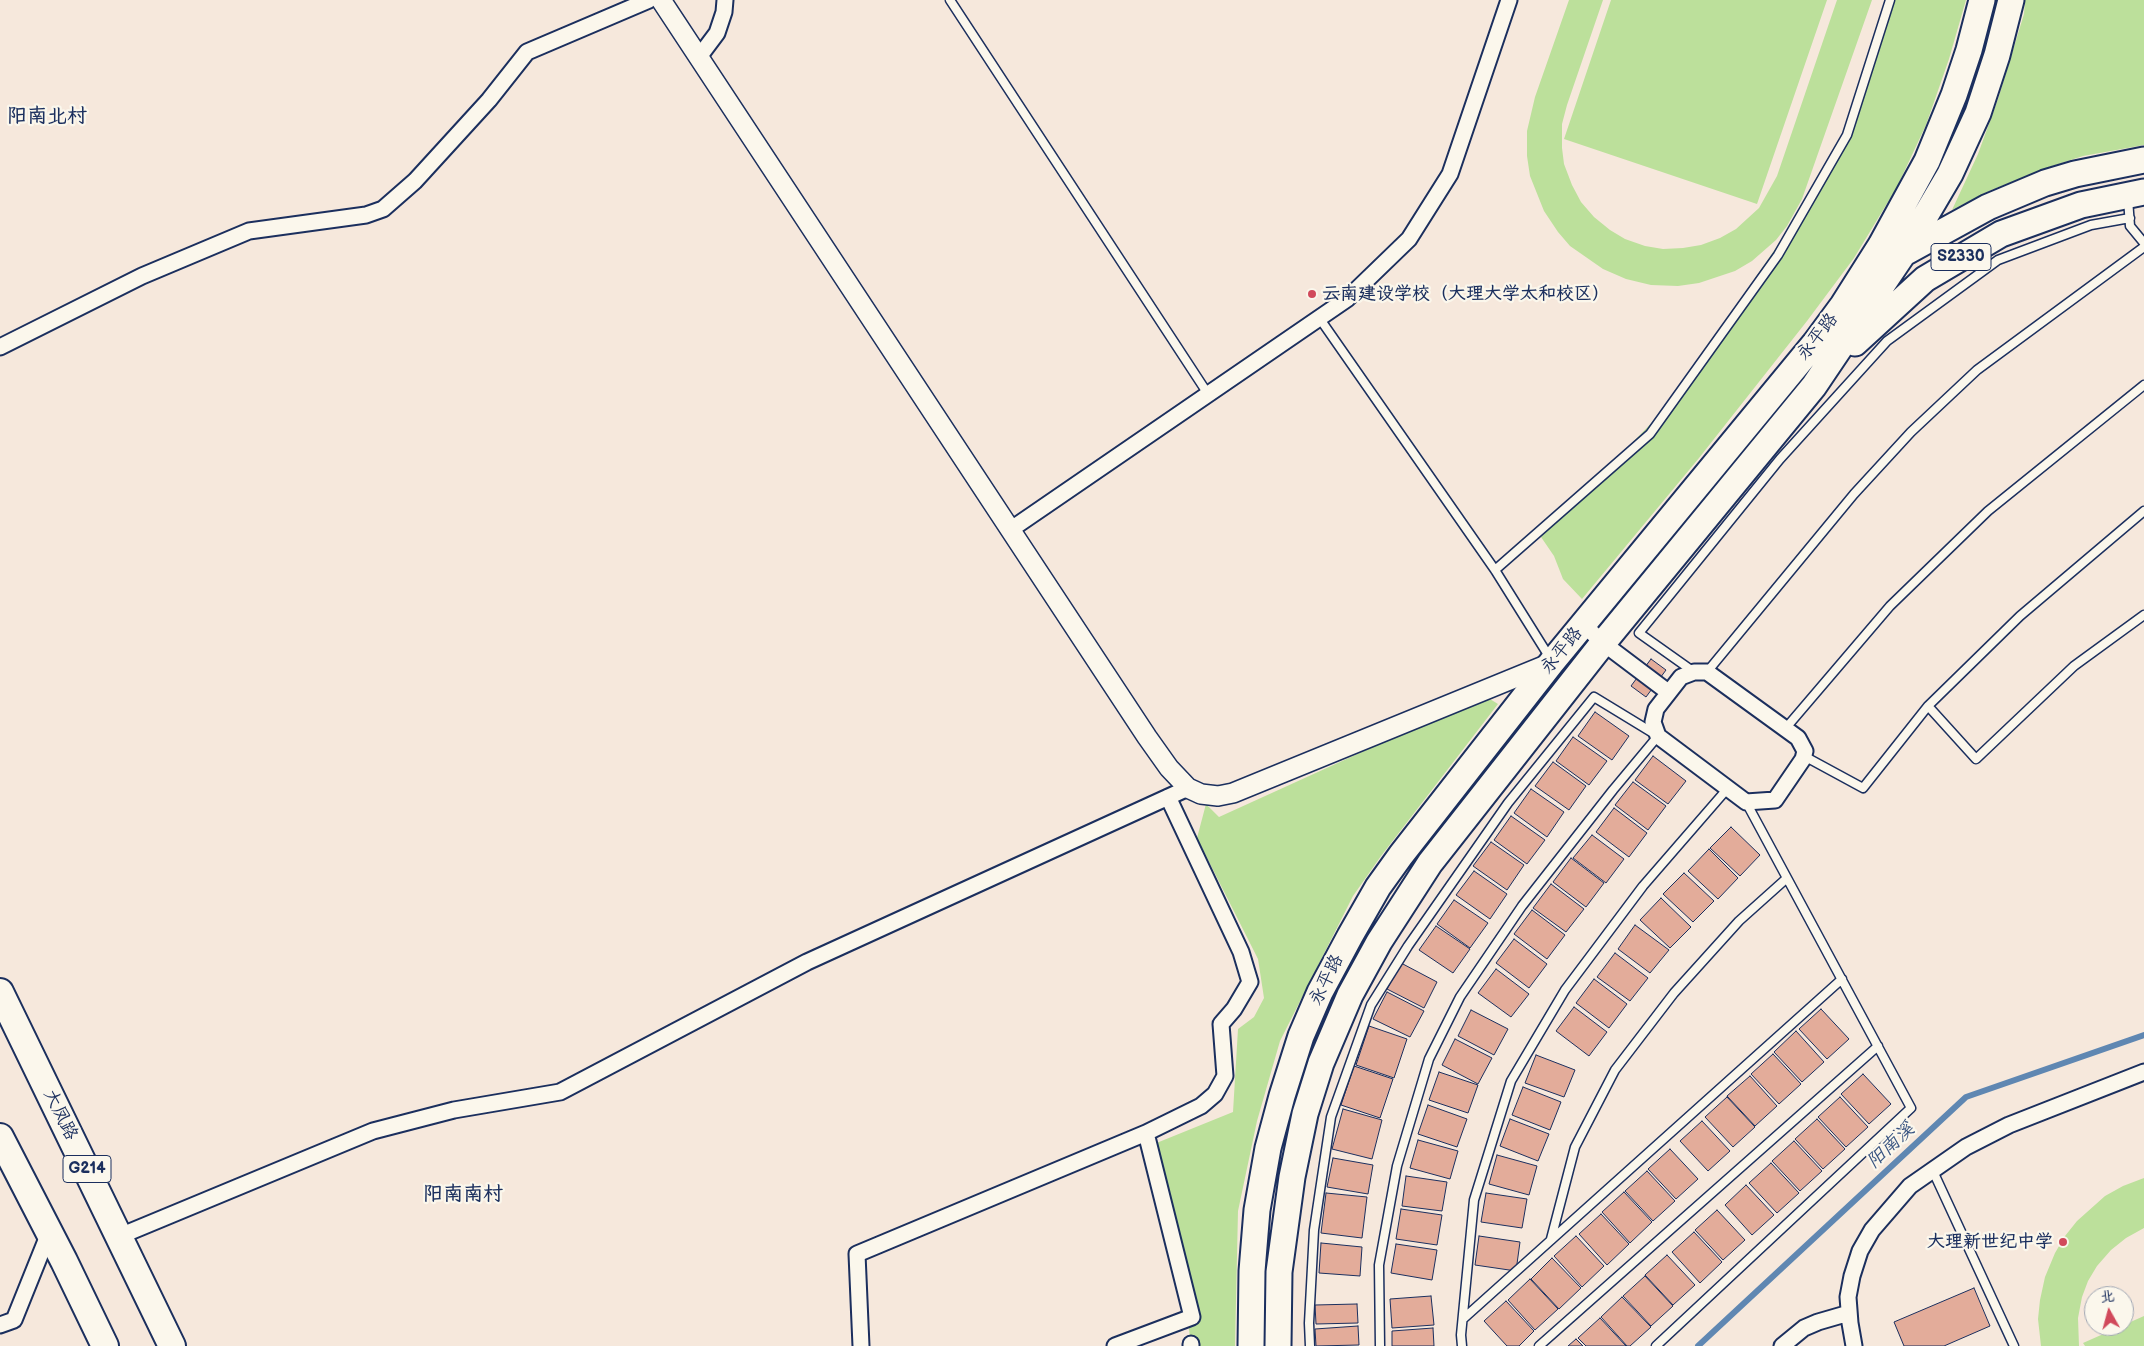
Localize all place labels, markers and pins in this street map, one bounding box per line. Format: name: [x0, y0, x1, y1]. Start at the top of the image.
place label: 云南建设学校（大理大学太和校区）: [1322, 283, 1610, 305]
marker: 云南建设学校（大理大学太和校区）: [1306, 288, 1318, 300]
place label: 大理新世纪中学: [1927, 1231, 2053, 1253]
marker: 大理新世纪中学: [2057, 1236, 2069, 1248]

